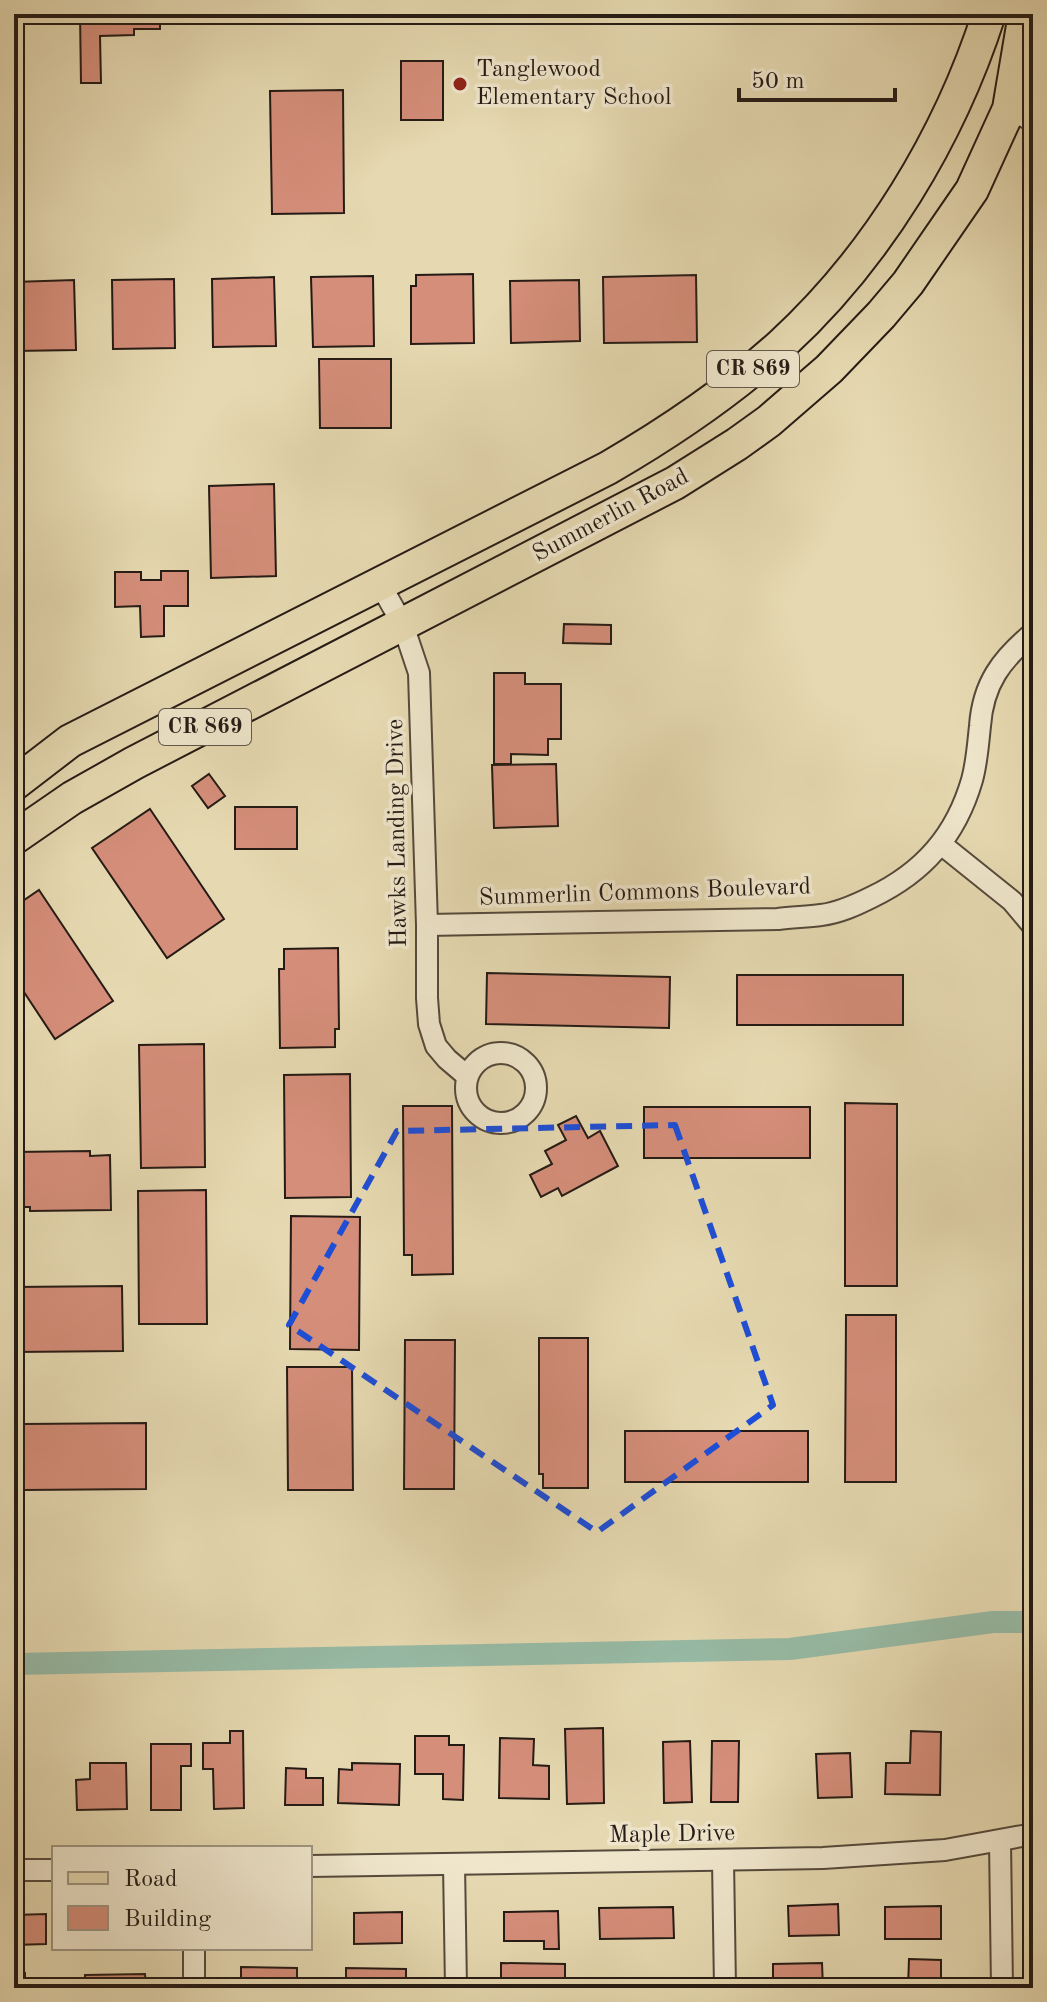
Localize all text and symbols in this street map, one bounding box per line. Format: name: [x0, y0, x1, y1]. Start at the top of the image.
scale bar: [739, 52, 895, 102]
place label: Tanglewood Elementary School: [476, 58, 671, 110]
text: 50 m: [751, 70, 805, 94]
marker: Tanglewood Elementary School: [451, 75, 469, 93]
road number: CR 869: [707, 351, 799, 387]
street label: Summerlin Road: [529, 465, 693, 567]
road number: CR 869: [159, 709, 251, 745]
street label: Hawks Landing Drive: [384, 718, 412, 948]
street label: Summerlin Commons Boulevard: [478, 875, 812, 911]
street label: Maple Drive: [609, 1822, 735, 1848]
legend: [52, 1846, 312, 1950]
text: Road: [124, 1868, 177, 1892]
text: Building: [124, 1908, 211, 1932]

